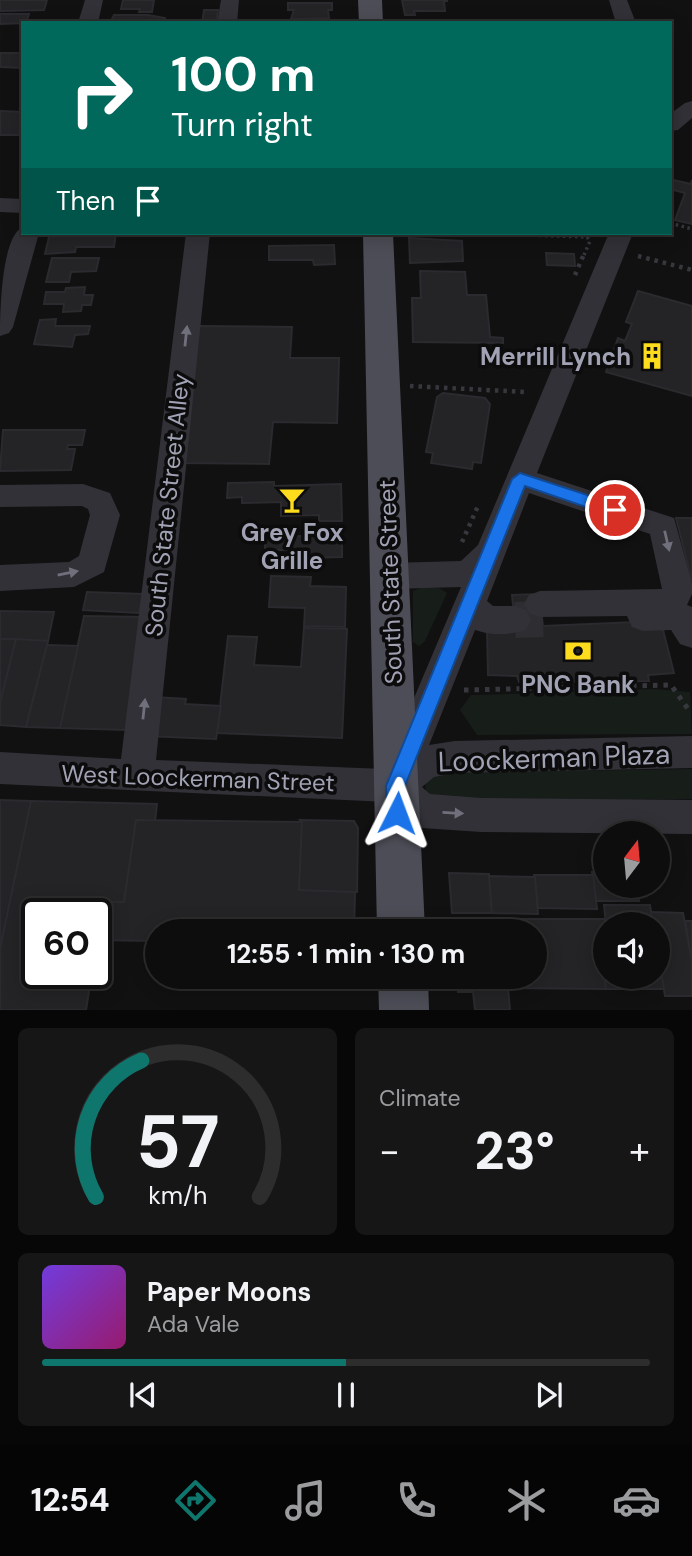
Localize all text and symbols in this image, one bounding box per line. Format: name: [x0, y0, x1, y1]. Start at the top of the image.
text: 100 m: [171, 42, 315, 106]
icon: right: [56, 49, 147, 140]
text: Turn right: [171, 104, 313, 146]
icon: arrive: [129, 182, 167, 220]
text: Then: [56, 184, 115, 218]
one-way arrow: [181, 325, 192, 347]
place label: Merrill Lynch: [480, 341, 631, 372]
building icon: Merrill Lynch: [637, 341, 667, 371]
street label: South State Street Alley: [138, 372, 196, 638]
street label: South State Street: [371, 479, 409, 685]
pin: [585, 480, 645, 540]
bar icon: Grey Fox Grille: [277, 485, 307, 515]
icon: arrive: [596, 491, 634, 529]
place label: Grey Fox Grille: [241, 517, 344, 576]
one-way arrow: [662, 530, 673, 552]
one-way arrow: [57, 567, 79, 578]
bank icon: PNC Bank: [563, 636, 593, 666]
place label: PNC Bank: [521, 669, 635, 700]
one-way arrow: [139, 697, 150, 719]
street label: Loockerman Plaza: [437, 735, 671, 781]
street label: West Loockerman Street: [61, 758, 335, 798]
position arrow: [360, 776, 434, 850]
one-way arrow: [443, 808, 465, 819]
north arrow: [593, 821, 670, 898]
map controls: [593, 821, 670, 989]
speed limit sign: 60: [21, 898, 112, 989]
button: sound: [593, 912, 670, 989]
text: 12:55 · 1 min · 130 m: [227, 937, 465, 971]
text: Climate: [379, 1083, 461, 1113]
text: 57: [136, 1096, 219, 1191]
text: 23°: [474, 1117, 555, 1185]
text: −: [379, 1126, 400, 1176]
text: +: [629, 1126, 650, 1176]
text: km/h: [148, 1179, 207, 1212]
text: Paper Moons: [147, 1275, 311, 1309]
text: Ada Vale: [147, 1309, 240, 1339]
icon: previous: [124, 1376, 162, 1414]
icon: pause: [327, 1376, 365, 1414]
icon: next: [530, 1376, 568, 1414]
icon: directions: [171, 1476, 220, 1525]
icon: music: [281, 1476, 330, 1525]
icon: phone: [392, 1476, 441, 1525]
icon: climate: [502, 1476, 551, 1525]
icon: car: [612, 1476, 661, 1525]
text: 12:54: [31, 1479, 110, 1521]

